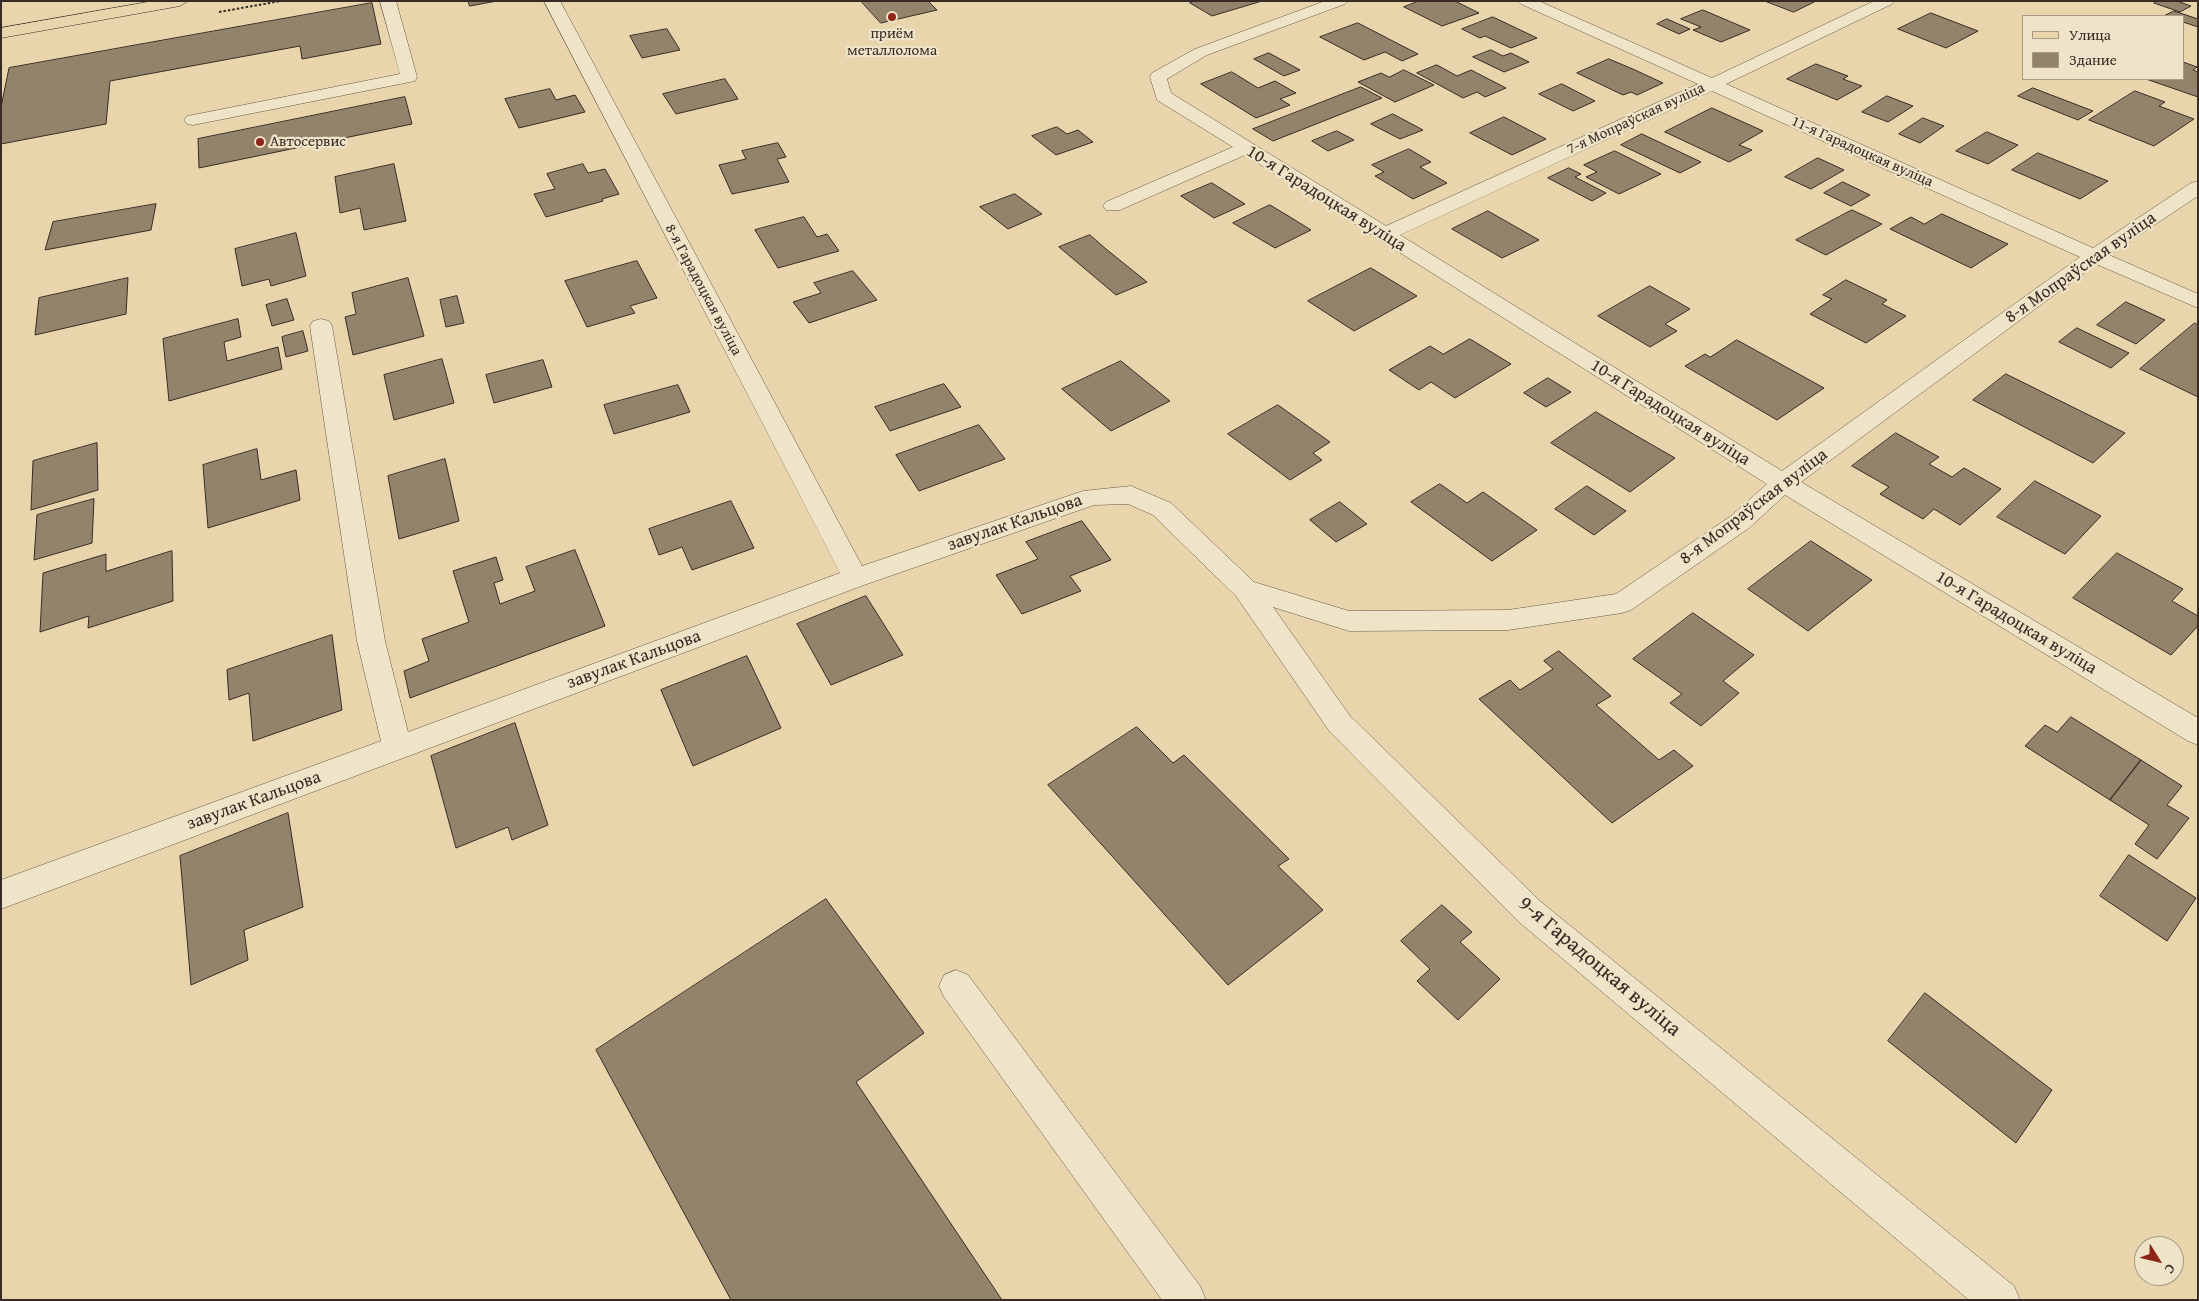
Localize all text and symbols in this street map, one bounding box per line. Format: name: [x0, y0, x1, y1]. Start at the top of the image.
marker: приём металлолома: [886, 11, 898, 23]
legend: [2022, 15, 2184, 80]
text: Улица: [2069, 24, 2111, 45]
place label: приём металлолома: [847, 25, 937, 60]
text: Здание: [2069, 49, 2117, 70]
street label: 7-я Мопраўская вуліца: [1564, 79, 1708, 159]
street label: 11-я Гарадоцкая вуліца: [1788, 113, 1936, 191]
place label: Автосервис: [270, 133, 346, 151]
marker: Автосервис: [254, 136, 266, 148]
street label: 10-я Гарадоцкая вуліца: [1242, 141, 1410, 257]
street label: 8-я Мопраўская вуліца: [2001, 208, 2161, 328]
street label: 8-я Гарадоцкая вуліца: [661, 221, 745, 359]
street label: 10-я Гарадоцкая вуліца: [1586, 355, 1754, 471]
street label: 8-я Мопраўская вуліца: [1676, 444, 1832, 570]
street label: завулак Кальцова: [945, 490, 1085, 556]
street label: 10-я Гарадоцкая вуліца: [1932, 566, 2100, 680]
street label: завулак Кальцова: [564, 626, 704, 694]
street label: завулак Кальцова: [184, 767, 324, 835]
street label: 9-я Гарадоцкая вуліца: [1512, 892, 1686, 1042]
north arrow: [2134, 1236, 2184, 1286]
text: С: [2160, 1260, 2181, 1278]

